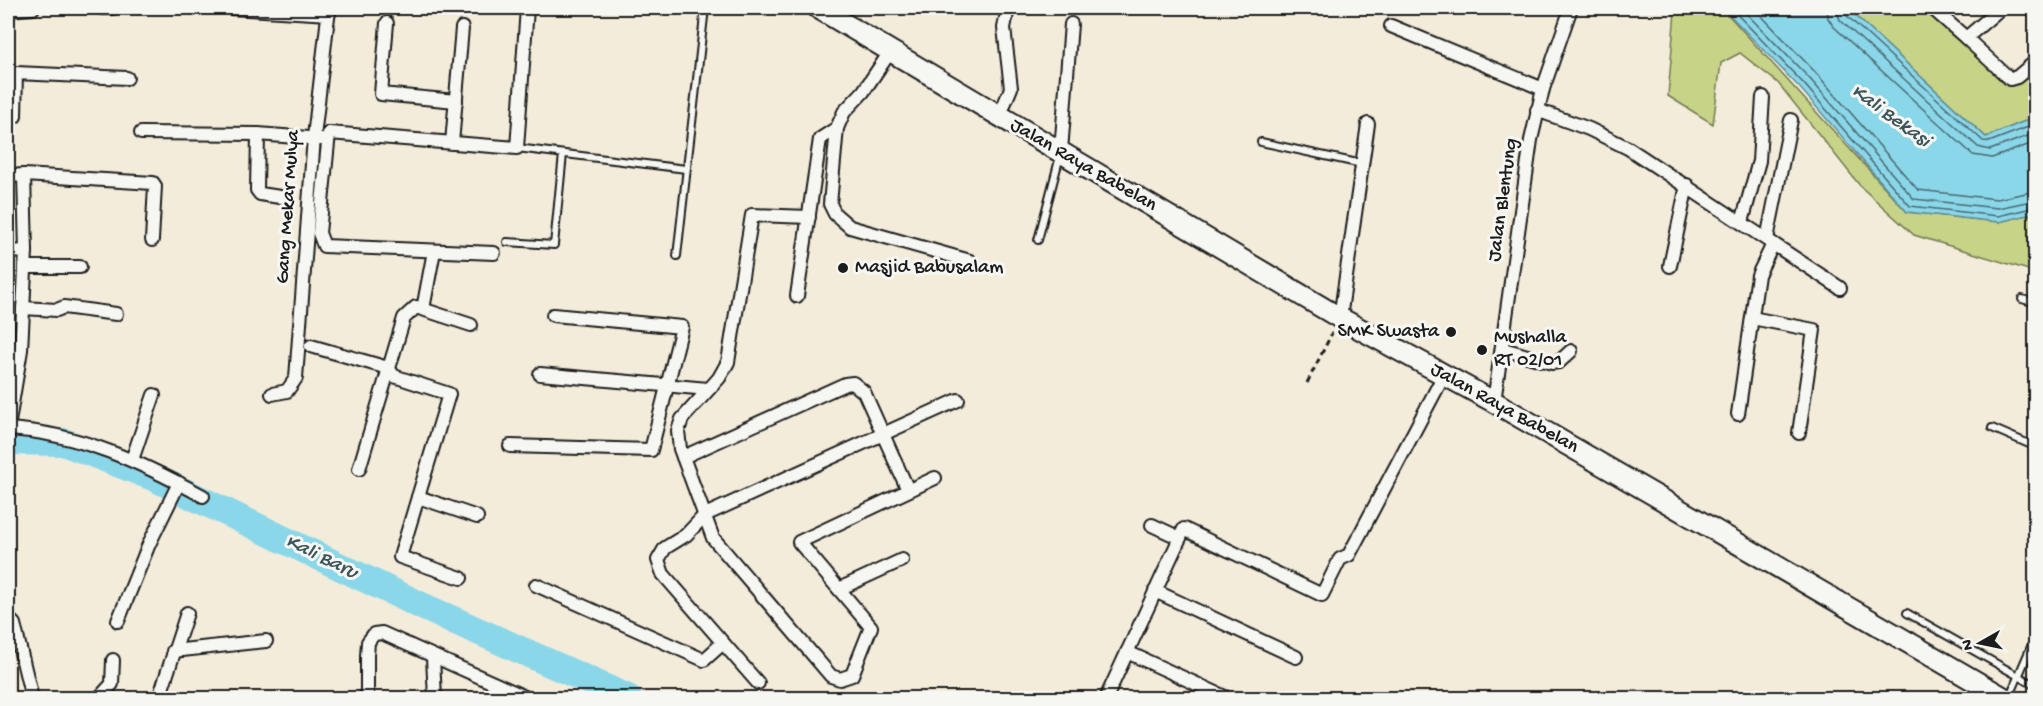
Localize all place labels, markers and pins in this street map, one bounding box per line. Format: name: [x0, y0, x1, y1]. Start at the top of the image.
place label: Masjid Babusalam: [855, 257, 1003, 280]
marker: Masjid Babusalam: [836, 261, 850, 275]
place label: SMK Swasta: [1338, 321, 1440, 344]
marker: SMK Swasta: [1444, 325, 1458, 339]
place label: Mushalla RT 02/01: [1494, 327, 1567, 373]
marker: Mushalla RT 02/01: [1475, 343, 1489, 357]

